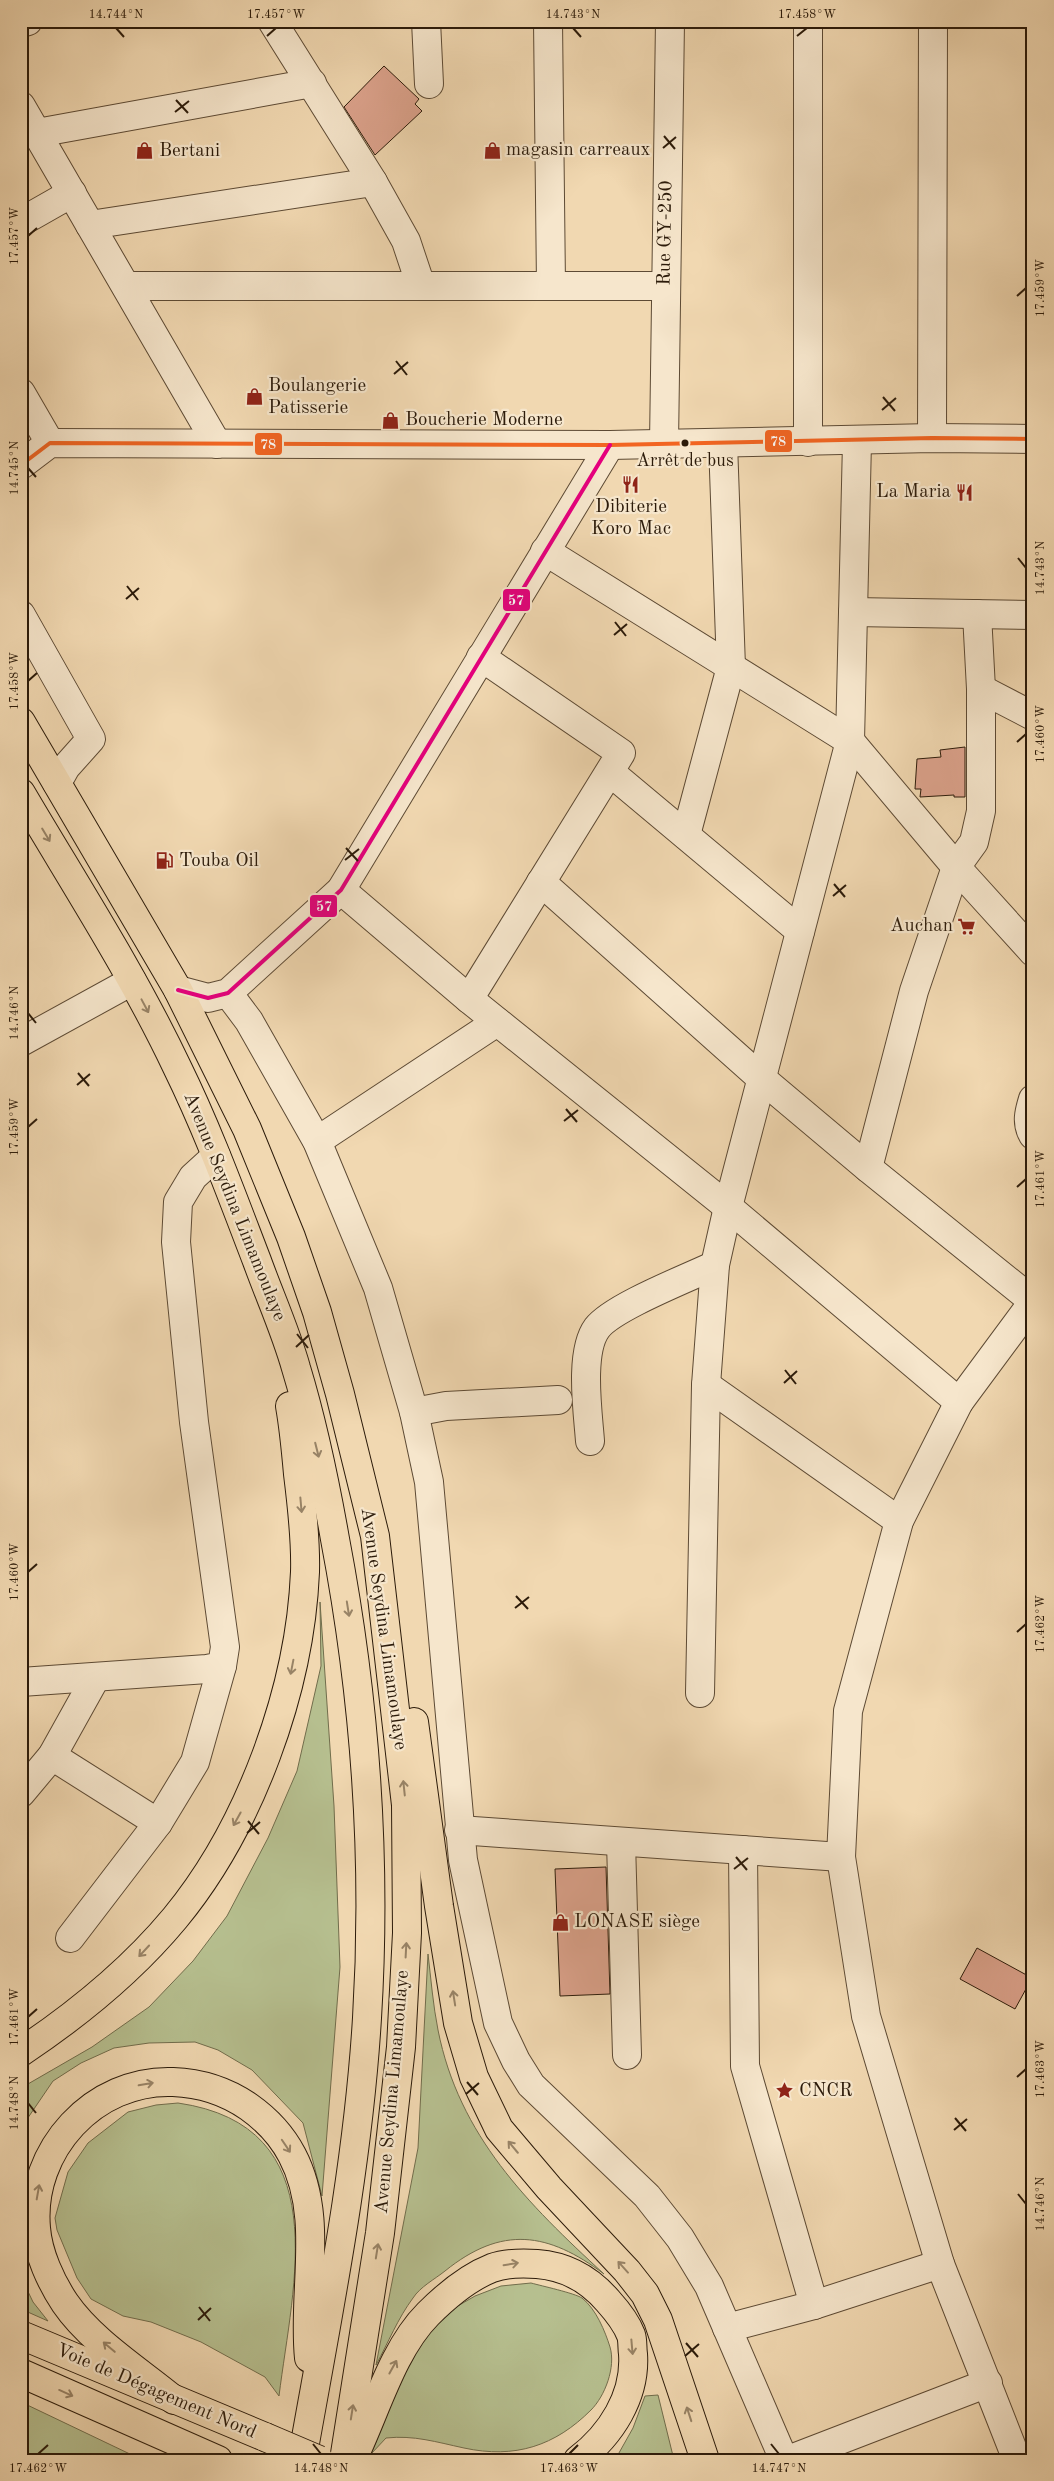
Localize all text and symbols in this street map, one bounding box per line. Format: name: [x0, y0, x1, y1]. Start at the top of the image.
text: 17.457°W: [247, 8, 305, 21]
text: 17.458°W: [778, 8, 836, 21]
text: 14.744°N: [89, 9, 143, 21]
text: 14.743°N: [546, 9, 600, 21]
shop icon: magasin carreaux: [482, 140, 502, 160]
shop icon: Bertani: [135, 141, 155, 161]
place label: magasin carreaux: [506, 141, 651, 160]
place label: Bertani: [159, 142, 220, 161]
street label: Rue GY-250: [656, 180, 676, 286]
text: 17.457°W: [8, 207, 21, 265]
text: 17.459°W: [1034, 259, 1047, 317]
place label: Boulangerie Patisserie: [268, 377, 366, 418]
shop icon: Boulangerie Patisserie: [244, 387, 264, 407]
shop icon: Boucherie Moderne: [381, 410, 401, 430]
place label: Boucherie Moderne: [405, 411, 563, 430]
line badge: 78: [764, 429, 793, 453]
line badge: 78: [254, 432, 283, 456]
text: 78: [770, 435, 786, 449]
text: 78: [260, 438, 276, 452]
marker: Arrêt de bus: [680, 438, 690, 448]
text: 14.745°N: [8, 441, 21, 495]
place label: Arrêt de bus: [636, 452, 734, 470]
restaurant icon: Dibiterie Koro Mac: [621, 474, 641, 494]
restaurant icon: La Maria: [955, 482, 975, 502]
place label: La Maria: [876, 483, 952, 502]
place label: Dibiterie Koro Mac: [591, 498, 671, 539]
text: 14.743°N: [1035, 541, 1047, 595]
line badge: 57: [502, 588, 531, 612]
text: 57: [508, 594, 524, 608]
text: 17.458°W: [8, 652, 21, 710]
text: 17.460°W: [1035, 705, 1047, 763]
one-way arrow: [42, 827, 52, 841]
fuel station icon: Touba Oil: [155, 851, 175, 871]
place label: Touba Oil: [179, 852, 259, 871]
line badge: 57: [309, 894, 338, 918]
text: 57: [316, 900, 332, 914]
supermarket icon: Auchan: [957, 916, 977, 936]
place label: Auchan: [890, 917, 953, 936]
text: 14.746°N: [9, 986, 21, 1040]
one-way arrow: [140, 998, 150, 1013]
street label: Avenue Seydina Limamoulaye: [179, 1090, 289, 1324]
text: 17.459°W: [8, 1098, 21, 1156]
text: 17.461°W: [1035, 1150, 1047, 1208]
one-way arrow: [312, 1441, 322, 1457]
one-way arrow: [297, 1497, 306, 1513]
street label: Avenue Seydina Limamoulaye: [357, 1507, 409, 1751]
text: 17.460°W: [9, 1543, 21, 1601]
text: 17.462°W: [1035, 1595, 1047, 1653]
one-way arrow: [343, 1601, 353, 1617]
one-way arrow: [287, 1658, 296, 1674]
one-way arrow: [399, 1780, 409, 1796]
one-way arrow: [232, 1812, 242, 1826]
shop icon: LONASE siège: [550, 1912, 570, 1932]
place label: LONASE siège: [574, 1913, 700, 1932]
one-way arrow: [401, 1942, 410, 1958]
one-way arrow: [138, 1944, 150, 1957]
street label: Avenue Seydina Limamoulaye: [373, 1969, 413, 2215]
text: 17.461°W: [9, 1988, 21, 2046]
one-way arrow: [449, 1991, 459, 2007]
text: 17.463°W: [1035, 2040, 1047, 2098]
text: 14.748°N: [9, 2076, 21, 2130]
one-way arrow: [137, 2078, 153, 2088]
place icon: CNCR: [775, 2081, 795, 2101]
place label: CNCR: [799, 2082, 853, 2101]
one-way arrow: [280, 2139, 291, 2153]
one-way arrow: [508, 2141, 519, 2154]
text: 14.746°N: [1035, 2177, 1047, 2231]
one-way arrow: [34, 2184, 44, 2200]
one-way arrow: [373, 2244, 383, 2260]
one-way arrow: [503, 2259, 519, 2269]
one-way arrow: [617, 2261, 629, 2274]
one-way arrow: [628, 2339, 637, 2355]
street label: Voie de Dégagement Nord: [53, 2341, 259, 2443]
one-way arrow: [103, 2342, 116, 2353]
one-way arrow: [388, 2360, 398, 2375]
one-way arrow: [58, 2388, 73, 2398]
one-way arrow: [347, 2404, 357, 2420]
one-way arrow: [684, 2406, 694, 2422]
text: 17.462°W: [9, 2463, 67, 2475]
text: 14.748°N: [294, 2463, 348, 2475]
text: 17.463°W: [540, 2463, 598, 2475]
text: 14.747°N: [752, 2463, 806, 2475]

